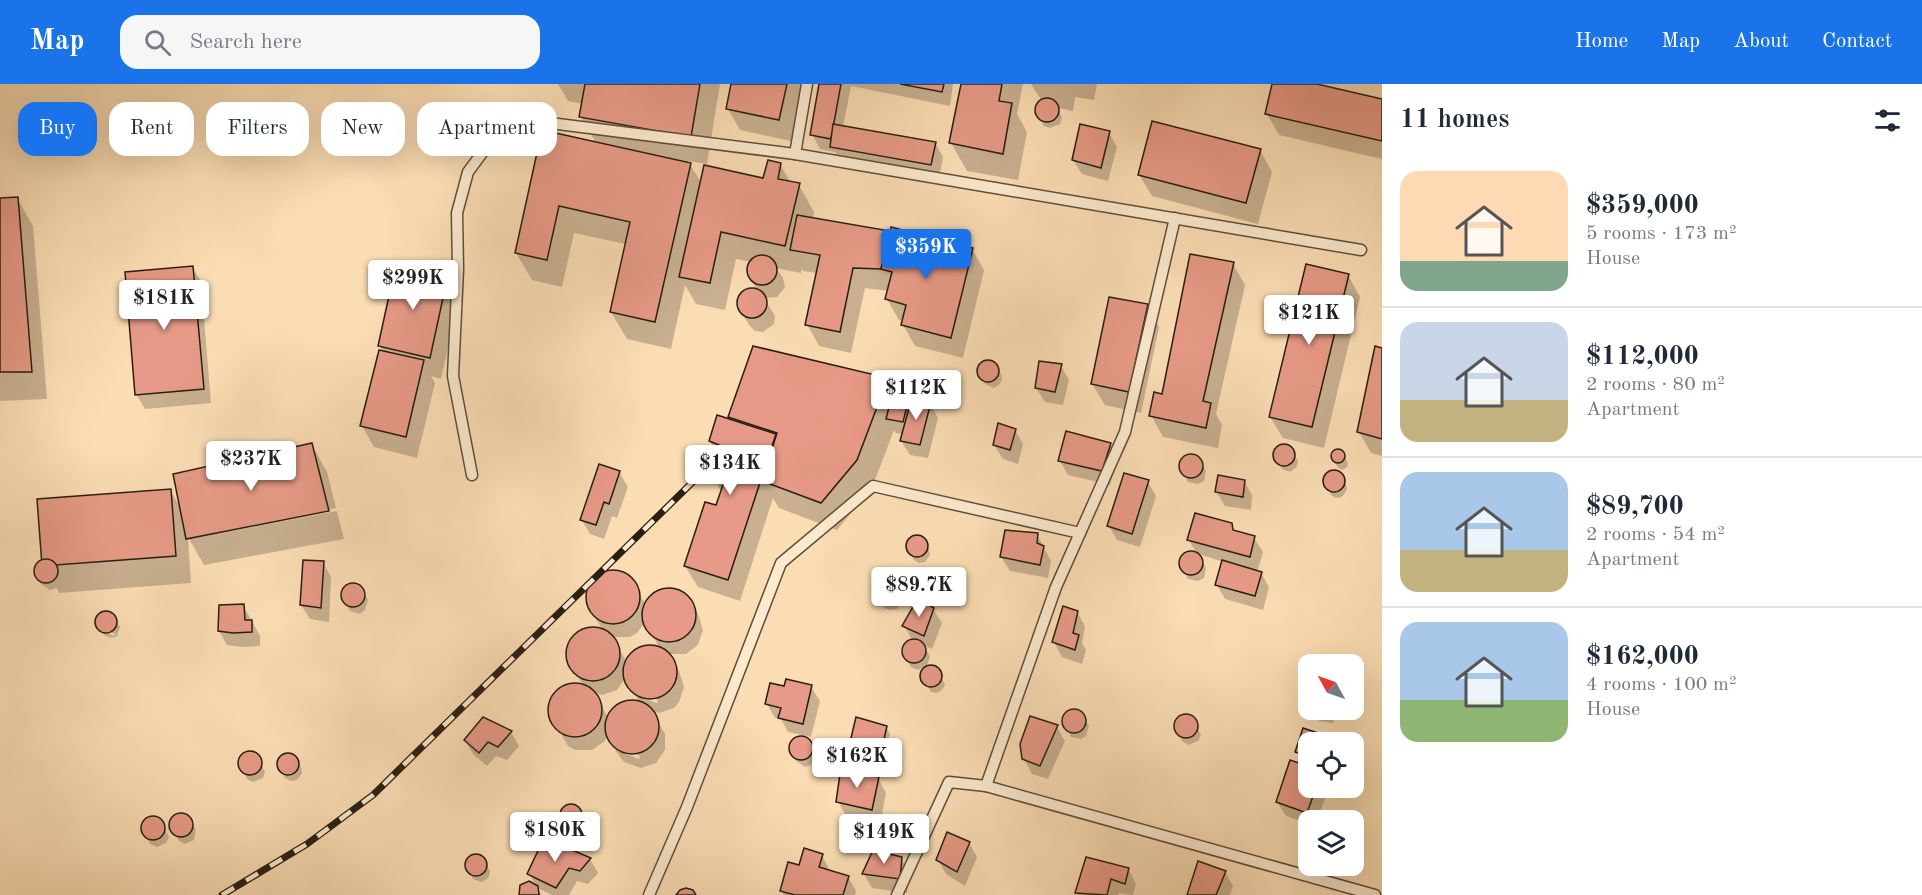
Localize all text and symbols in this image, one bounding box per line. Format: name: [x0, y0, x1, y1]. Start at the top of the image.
search box: [120, 15, 540, 69]
icon: search: [141, 26, 174, 59]
text: Map: [30, 28, 84, 56]
text: Search here: [189, 31, 302, 53]
text: Home: [1575, 31, 1628, 52]
text: Map: [1661, 31, 1700, 52]
text: About: [1733, 31, 1789, 52]
text: Contact: [1822, 31, 1892, 52]
chip: Buy: [18, 102, 97, 156]
chip: Rent: [109, 102, 194, 156]
chip: Filters: [206, 102, 309, 156]
chip: New: [321, 102, 405, 156]
chip: Apartment: [417, 102, 557, 156]
icon: filters: [1871, 104, 1904, 137]
text: 11 homes: [1400, 107, 1509, 133]
text: $359,000: [1586, 193, 1699, 219]
icon: home: [1448, 195, 1520, 267]
text: 5 rooms · 173 m²: [1586, 224, 1736, 244]
pin: $359K: [884, 229, 968, 280]
text: $359K: [895, 238, 957, 258]
text: House: [1586, 249, 1640, 269]
pin: $299K: [371, 260, 455, 311]
text: $299K: [382, 269, 444, 289]
pin: $181K: [122, 280, 206, 331]
text: $181K: [133, 289, 195, 309]
pin: $121K: [1267, 295, 1351, 346]
text: $121K: [1278, 304, 1340, 324]
text: $112,000: [1586, 344, 1699, 370]
icon: home: [1448, 346, 1520, 418]
pin: $112K: [874, 370, 958, 421]
text: 2 rooms · 80 m²: [1586, 375, 1725, 395]
text: $112K: [885, 379, 947, 399]
text: Apartment: [1586, 400, 1680, 420]
pin: $237K: [209, 441, 293, 492]
pin: $134K: [688, 445, 772, 496]
text: $237K: [220, 450, 282, 470]
text: $134K: [699, 454, 761, 474]
text: $89,700: [1586, 494, 1684, 520]
icon: home: [1448, 496, 1520, 568]
text: 2 rooms · 54 m²: [1586, 525, 1725, 545]
text: Apartment: [1586, 550, 1680, 570]
pin: $89.7K: [870, 567, 968, 618]
text: $89.7K: [885, 576, 953, 596]
text: $162,000: [1586, 644, 1699, 670]
icon: home: [1448, 646, 1520, 718]
north arrow: [1298, 654, 1364, 720]
map controls: [1298, 654, 1364, 876]
text: 4 rooms · 100 m²: [1586, 675, 1736, 695]
text: House: [1586, 700, 1640, 720]
button: locate: [1298, 732, 1364, 798]
pin: $162K: [815, 738, 899, 789]
text: $162K: [826, 747, 888, 767]
button: layers: [1298, 810, 1364, 876]
pin: $180K: [513, 812, 597, 863]
pin: $149K: [842, 814, 926, 865]
text: $180K: [524, 821, 586, 841]
text: $149K: [853, 823, 915, 843]

